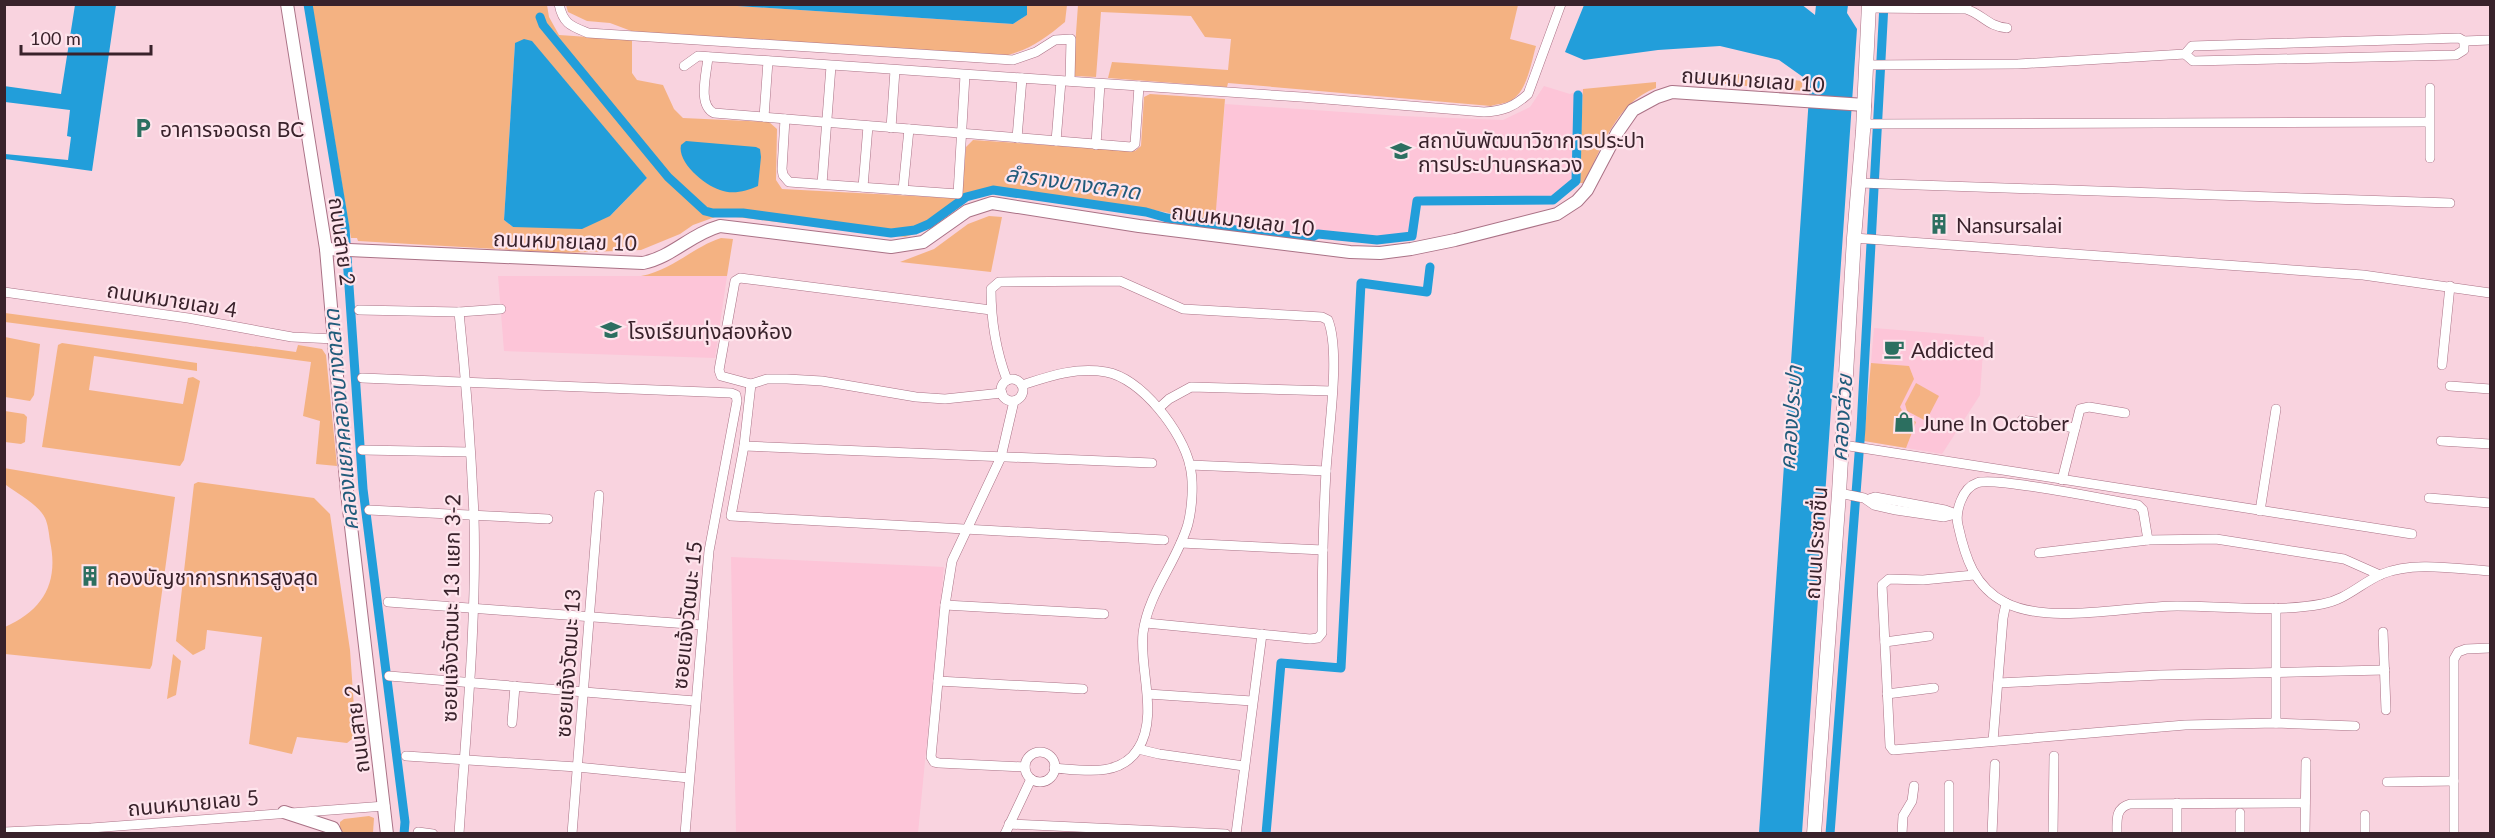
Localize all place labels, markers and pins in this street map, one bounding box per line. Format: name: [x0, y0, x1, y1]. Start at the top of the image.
parking icon: อาคารจอดรถ BC: [131, 116, 155, 140]
place label: อาคารจอดรถ BC: [160, 116, 304, 141]
place label: สถาบันพัฒนาวิชาการประปา การประปานครหลวง: [1418, 127, 1645, 176]
school or university icon: สถาบันพัฒนาวิชาการประปา การประปานครหลวง: [1389, 139, 1413, 163]
building icon: Nansursalai: [1927, 212, 1951, 236]
place label: Nansursalai: [1956, 212, 2062, 237]
school or university icon: โรงเรียนทุ่งสองห้อง: [599, 318, 623, 342]
place label: โรงเรียนทุ่งสองห้อง: [628, 318, 792, 345]
cafe icon: Addicted: [1882, 337, 1906, 361]
place label: Addicted: [1911, 337, 1994, 362]
shop icon: June In October: [1892, 410, 1916, 434]
place label: June In October: [1921, 410, 2069, 435]
building icon: กองบัญชาการทหารสูงสุด: [78, 564, 102, 588]
place label: กองบัญชาการทหารสูงสุด: [107, 564, 318, 591]

